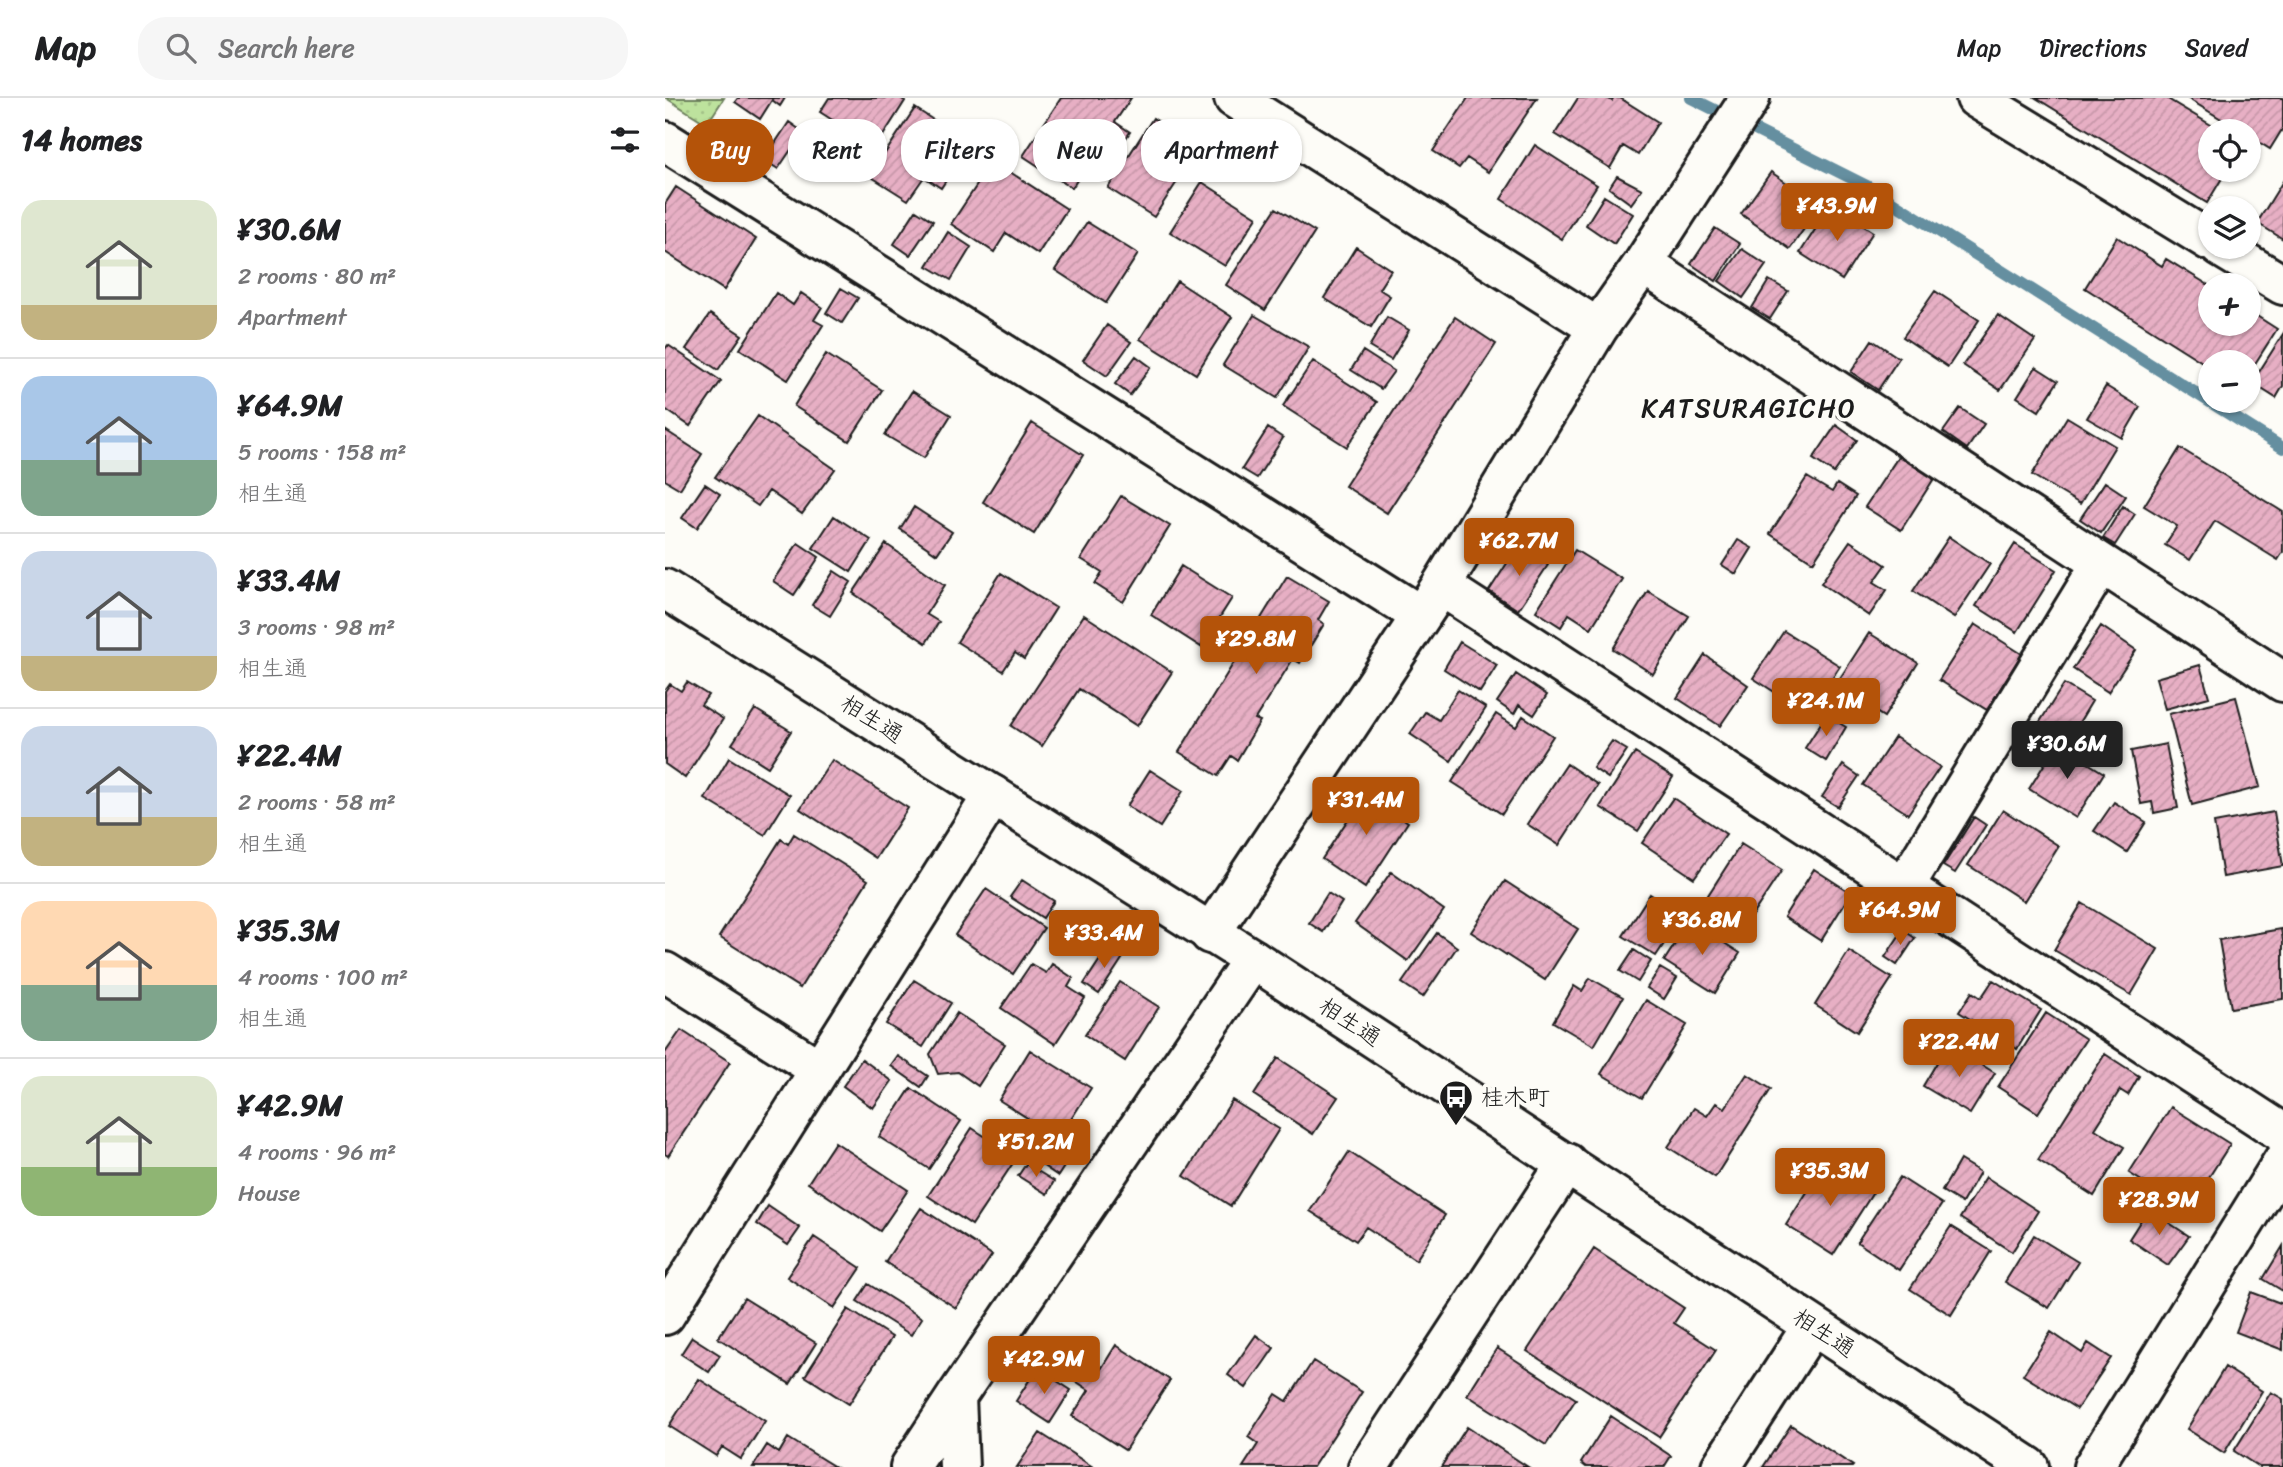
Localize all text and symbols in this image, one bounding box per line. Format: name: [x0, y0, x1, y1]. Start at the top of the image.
search box: [138, 17, 628, 80]
text: Map: [35, 19, 96, 77]
text: Search here: [218, 25, 355, 71]
text: Map: [1957, 27, 2001, 69]
text: Directions: [2039, 27, 2147, 69]
text: Saved: [2185, 27, 2248, 69]
icon: search: [162, 29, 200, 67]
text: 14 homes: [21, 113, 142, 167]
chip: Buy: [686, 119, 774, 182]
chip: Rent: [788, 119, 887, 182]
chip: Filters: [901, 119, 1019, 182]
chip: New: [1033, 119, 1127, 182]
chip: Apartment: [1141, 119, 1302, 182]
map controls: [2198, 119, 2261, 413]
button: locate: [2198, 119, 2261, 182]
icon: filters: [606, 121, 644, 159]
pin: ¥43.9M: [1780, 184, 1894, 243]
text: ¥43.9M: [1797, 185, 1877, 226]
button: layers: [2198, 196, 2261, 259]
text: ¥30.6M: [238, 202, 341, 256]
icon: home: [77, 228, 161, 312]
text: 2 rooms · 80 m²: [238, 256, 396, 297]
button: +: [2198, 273, 2261, 336]
text: Apartment: [238, 297, 347, 338]
button: −: [2198, 350, 2261, 413]
text: ¥64.9M: [238, 378, 342, 432]
district label: KATSURAGICHO: [1641, 385, 1857, 431]
icon: home: [77, 404, 161, 488]
text: 5 rooms · 158 m²: [238, 432, 407, 473]
text: 相生通: [238, 473, 307, 514]
pin: ¥62.7M: [1462, 518, 1576, 578]
text: ¥62.7M: [1480, 520, 1558, 561]
text: ¥33.4M: [238, 553, 340, 607]
icon: home: [77, 579, 161, 663]
text: 3 rooms · 98 m²: [238, 607, 395, 648]
pin: ¥29.8M: [1199, 616, 1313, 676]
text: ¥29.8M: [1216, 618, 1296, 659]
text: 相生通: [238, 648, 307, 689]
pin: ¥24.1M: [1769, 678, 1883, 738]
text: ¥24.1M: [1788, 680, 1864, 721]
street label: 相生通: [832, 683, 912, 755]
pin: ¥30.6M: [2010, 722, 2124, 781]
text: ¥30.6M: [2028, 723, 2106, 764]
text: ¥22.4M: [238, 728, 342, 782]
icon: home: [77, 754, 161, 838]
pin: ¥31.4M: [1309, 778, 1423, 837]
text: ¥31.4M: [1328, 779, 1404, 820]
text: 2 rooms · 58 m²: [238, 782, 396, 823]
text: 相生通: [238, 823, 307, 864]
pin: ¥64.9M: [1843, 888, 1957, 947]
text: ¥64.9M: [1860, 889, 1940, 930]
pin: ¥36.8M: [1645, 898, 1759, 957]
text: ¥36.8M: [1663, 899, 1741, 940]
text: ¥35.3M: [238, 903, 339, 957]
pin: ¥33.4M: [1047, 910, 1161, 970]
text: ¥33.4M: [1065, 912, 1143, 953]
icon: home: [77, 929, 161, 1013]
text: 4 rooms · 100 m²: [238, 957, 408, 998]
street label: 相生通: [1310, 986, 1390, 1058]
text: 相生通: [238, 998, 307, 1039]
pin: ¥22.4M: [1902, 1020, 2016, 1079]
text: ¥22.4M: [1919, 1021, 1999, 1062]
place label: 桂木町: [1481, 1077, 1550, 1118]
text: ¥42.9M: [238, 1078, 343, 1132]
bus stop icon: 桂木町: [1437, 1078, 1475, 1127]
icon: home: [77, 1104, 161, 1188]
pin: ¥51.2M: [979, 1119, 1093, 1179]
text: ¥51.2M: [998, 1121, 1074, 1162]
text: 4 rooms · 96 m²: [238, 1132, 396, 1173]
pin: ¥35.3M: [1773, 1148, 1887, 1208]
text: ¥35.3M: [1791, 1150, 1869, 1191]
text: House: [238, 1173, 300, 1214]
pin: ¥28.9M: [2102, 1178, 2216, 1237]
text: ¥28.9M: [2119, 1179, 2199, 1220]
street label: 相生通: [1784, 1297, 1864, 1369]
pin: ¥42.9M: [987, 1336, 1101, 1396]
text: ¥42.9M: [1004, 1338, 1084, 1379]

